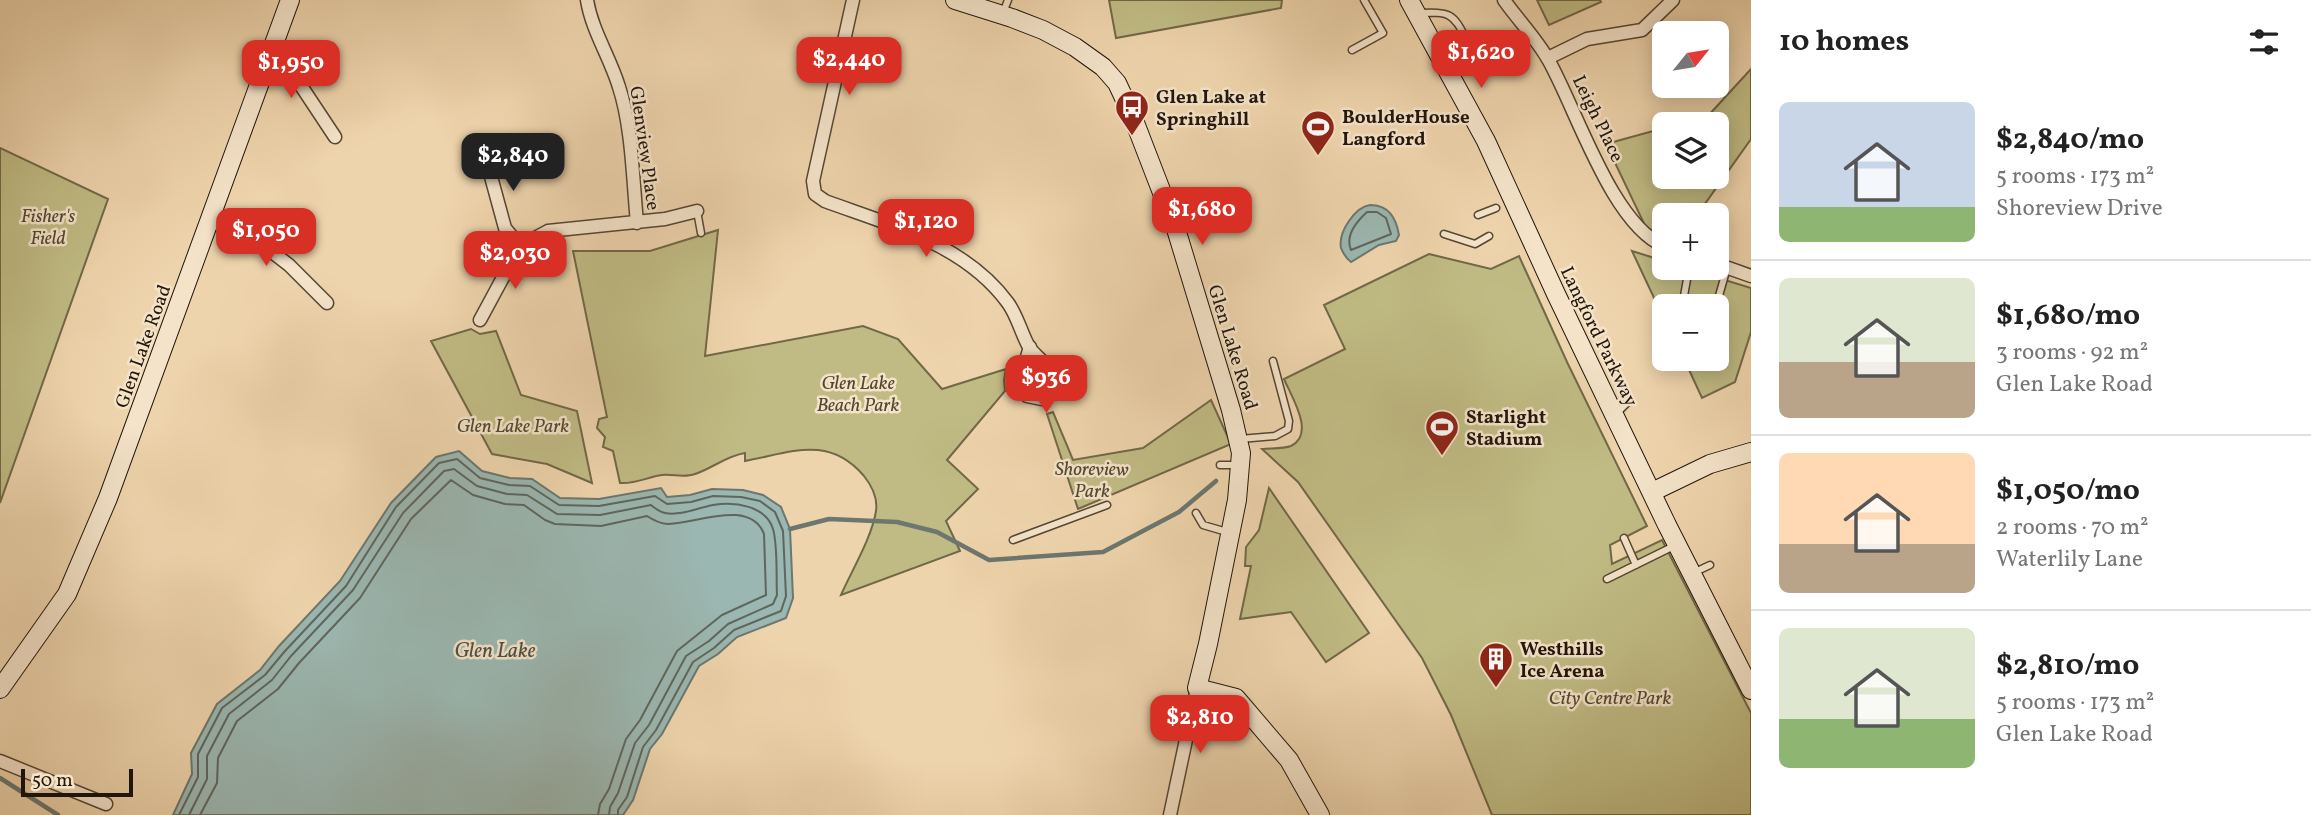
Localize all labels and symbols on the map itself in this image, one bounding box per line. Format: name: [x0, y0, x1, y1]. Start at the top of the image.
north arrow: [1652, 21, 1729, 98]
pin: $1,620: [1424, 31, 1538, 90]
pin: $2,440: [792, 38, 906, 97]
pin: $1,950: [234, 41, 348, 100]
street label: Leigh Place: [1565, 71, 1629, 167]
street label: Glenview Place: [622, 84, 666, 212]
place label: Glen Lake at Springhill: [1156, 85, 1266, 133]
bus stop icon: Glen Lake at Springhill: [1113, 88, 1151, 137]
place label: BoulderHouse Langford: [1342, 105, 1470, 153]
sports icon: BoulderHouse Langford: [1299, 108, 1337, 157]
pin: $2,840: [456, 134, 570, 193]
pin: $1,680: [1145, 188, 1259, 247]
pin: $1,120: [869, 200, 983, 259]
park label: Fisher's Field: [21, 204, 75, 252]
pin: $1,050: [209, 208, 323, 268]
pin: $2,030: [458, 232, 572, 291]
street label: Langford Parkway: [1553, 262, 1643, 411]
street label: Glen Lake Road: [109, 281, 178, 412]
street label: Glen Lake Road: [1201, 282, 1263, 413]
pin: $936: [1005, 356, 1087, 415]
park label: Glen Lake Beach Park: [817, 371, 899, 419]
place label: Starlight Stadium: [1466, 405, 1546, 453]
sports icon: Starlight Stadium: [1423, 408, 1461, 457]
park label: Glen Lake Park: [457, 414, 569, 440]
park label: Shoreview Park: [1055, 457, 1129, 505]
water label: Glen Lake: [455, 637, 536, 666]
place label: Westhills Ice Arena: [1520, 637, 1605, 685]
building icon: Westhills Ice Arena: [1477, 640, 1515, 689]
park label: City Centre Park: [1549, 686, 1671, 712]
pin: $2,810: [1143, 696, 1257, 755]
scale bar: [21, 766, 133, 798]

